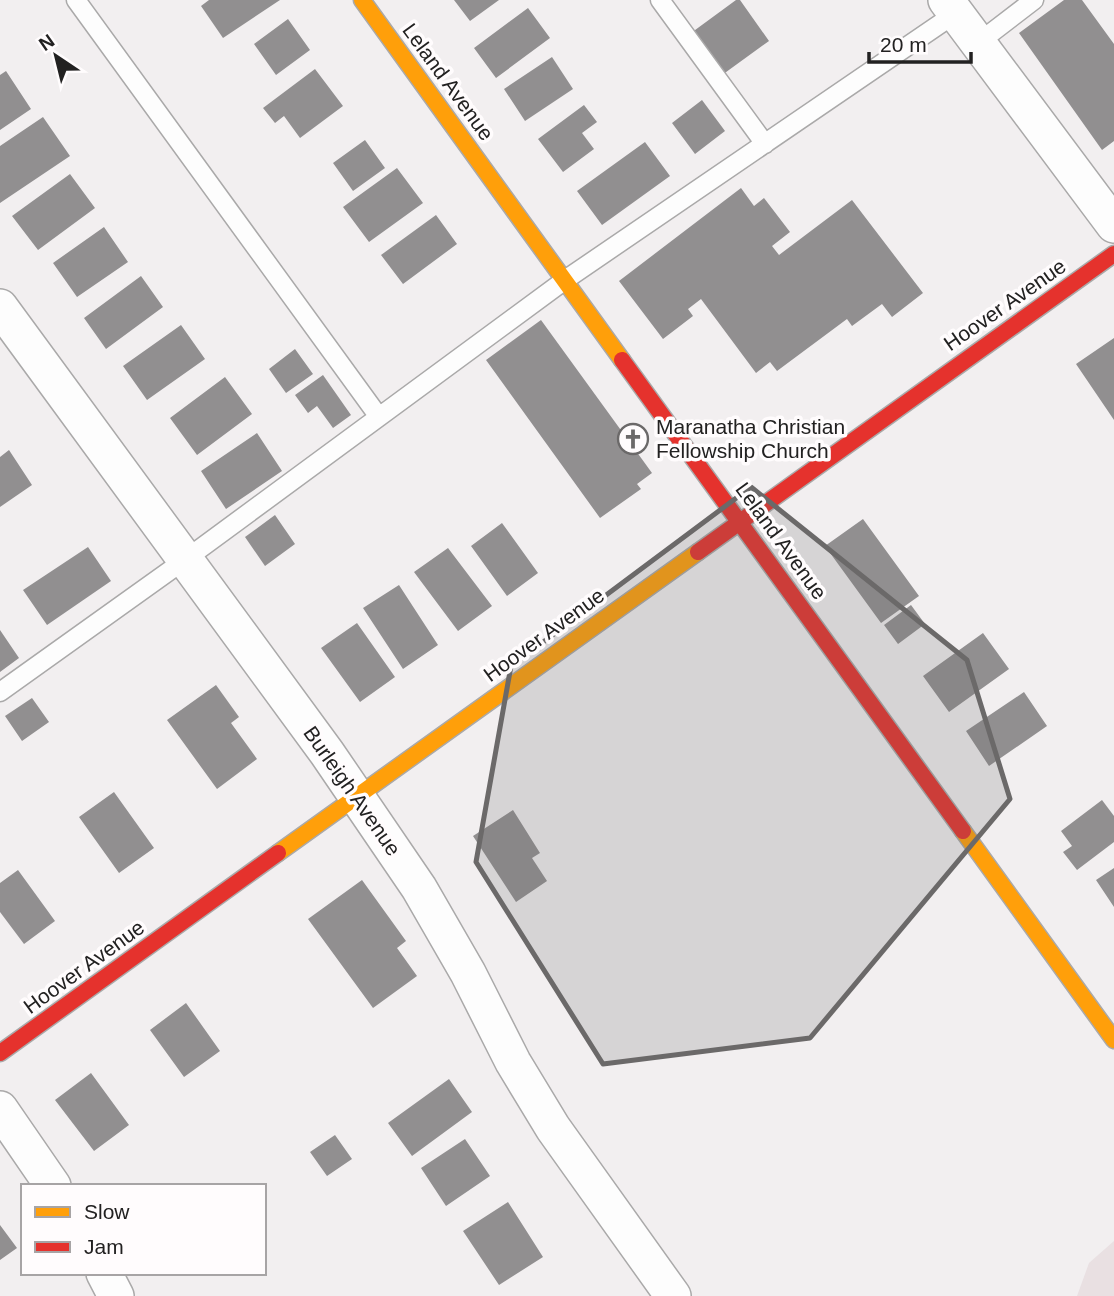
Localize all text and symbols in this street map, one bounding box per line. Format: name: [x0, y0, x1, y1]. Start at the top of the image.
street label: Leland Avenue: [398, 19, 498, 145]
north arrow: [21, 21, 91, 91]
scale bar: [869, 21, 970, 65]
text: N: [35, 30, 58, 55]
text: 20 m: [880, 33, 927, 56]
street label: Hoover Avenue: [939, 254, 1070, 355]
place label: Maranatha Christian Fellowship Church: [656, 415, 845, 462]
church icon: Maranatha Christian Fellowship Church: [616, 422, 650, 456]
street label: Leland Avenue: [731, 478, 831, 604]
street label: Hoover Avenue: [479, 583, 608, 686]
street label: Burleigh Avenue: [299, 722, 406, 860]
street label: Hoover Avenue: [19, 915, 148, 1018]
legend: [21, 1184, 266, 1275]
text: Slow: [84, 1200, 130, 1223]
text: Jam: [84, 1235, 124, 1258]

